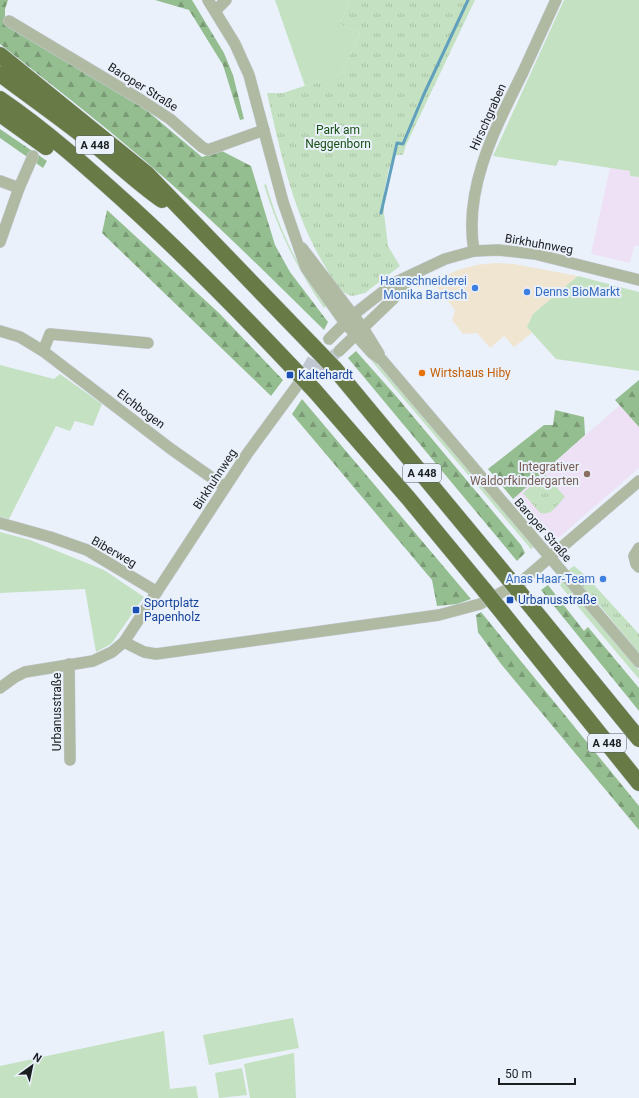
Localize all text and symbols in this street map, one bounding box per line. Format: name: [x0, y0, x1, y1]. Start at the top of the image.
street label: Baroper Straße: [105, 60, 181, 114]
street label: Hirschgraben: [467, 82, 509, 152]
park label: Park am Neggenborn: [305, 123, 371, 151]
road number: A 448: [76, 136, 114, 154]
street label: Birkhuhnweg: [504, 231, 574, 257]
place label: Haarschneiderei Monika Bartsch: [380, 274, 467, 302]
marker: Haarschneiderei Monika Bartsch: [470, 283, 480, 293]
place label: Denns BioMarkt: [535, 285, 620, 299]
marker: Denns BioMarkt: [522, 287, 532, 297]
place label: Wirtshaus Hiby: [430, 366, 511, 380]
place label: Kaltehardt: [298, 368, 353, 382]
marker: Wirtshaus Hiby: [417, 368, 427, 378]
marker: Kaltehardt: [285, 370, 295, 380]
street label: Elchbogen: [114, 387, 168, 431]
street label: Birkhuhnweg: [190, 446, 240, 512]
place label: Integrativer Waldorfkindergarten: [470, 460, 579, 488]
road number: A 448: [403, 464, 441, 482]
marker: Integrativer Waldorfkindergarten: [582, 469, 592, 479]
street label: Baroper Straße: [512, 495, 574, 565]
street label: Biberweg: [89, 533, 139, 571]
place label: Anas Haar-Team: [506, 572, 595, 586]
marker: Anas Haar-Team: [598, 574, 608, 584]
place label: Urbanusstraße: [518, 593, 597, 607]
marker: Urbanusstraße: [505, 595, 515, 605]
place label: Sportplatz Papenholz: [144, 596, 200, 624]
marker: Sportplatz Papenholz: [131, 605, 141, 615]
street label: Urbanusstraße: [50, 673, 64, 751]
road number: A 448: [588, 734, 626, 752]
north arrow: [12, 1046, 52, 1086]
text: N: [30, 1050, 44, 1066]
scale bar: [499, 1060, 575, 1086]
text: 50 m: [505, 1067, 532, 1081]

